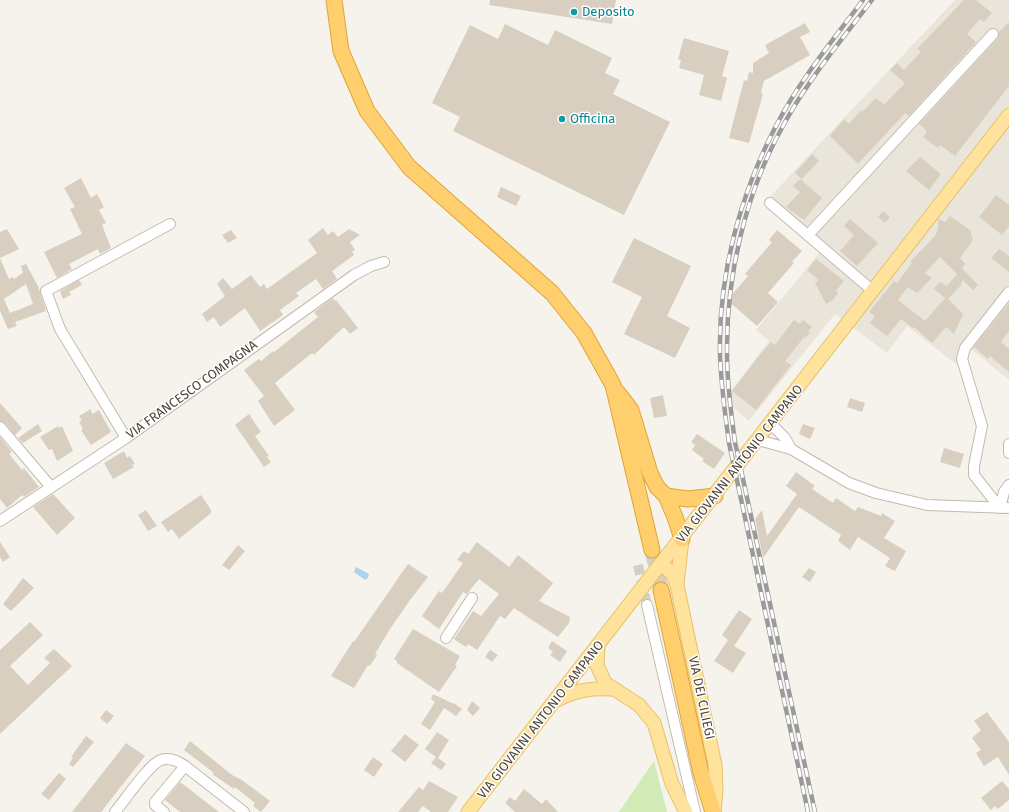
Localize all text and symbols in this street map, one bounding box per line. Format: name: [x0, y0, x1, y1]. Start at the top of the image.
place label: Deposito: [582, 4, 635, 20]
marker: Deposito: [569, 7, 579, 17]
place label: Officina: [570, 111, 615, 127]
marker: Officina: [557, 114, 567, 124]
street label: VIA FRANCESCO COMPAGNA: [124, 337, 260, 443]
street label: VIA GIOVANNI ANTONIO CAMPANO: [673, 382, 807, 546]
street label: VIA GIOVANNI ANTONIO CAMPANO: [474, 638, 608, 802]
street label: VIA DEI CILIEGI: [685, 655, 717, 741]

